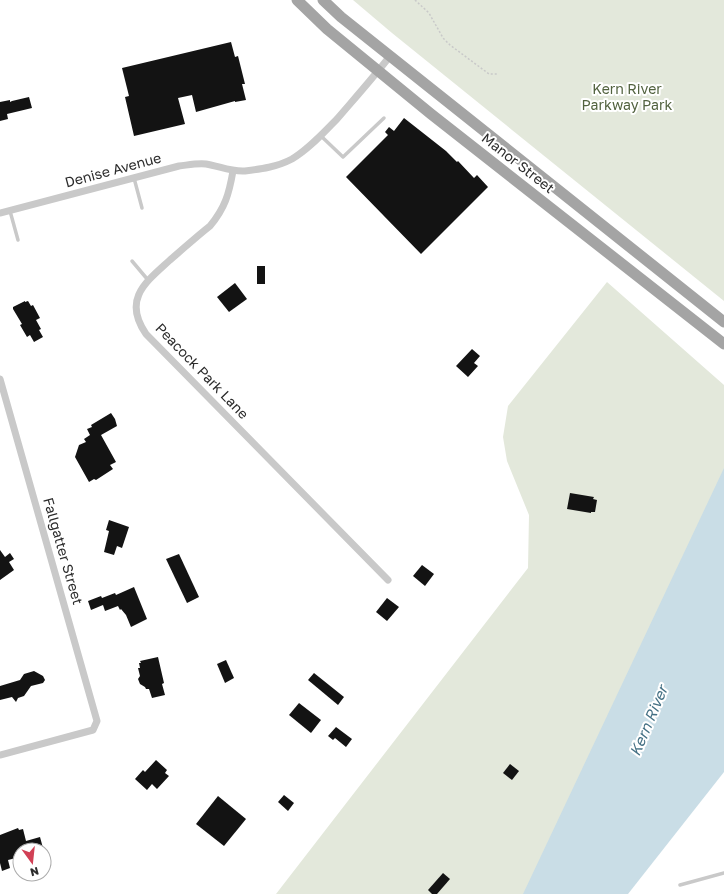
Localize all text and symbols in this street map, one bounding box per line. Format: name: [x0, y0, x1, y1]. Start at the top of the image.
park label: Kern River Parkway Park: [582, 80, 672, 113]
street label: Manor Street: [479, 129, 558, 196]
street label: Denise Avenue: [63, 149, 163, 191]
street label: Peacock Park Lane: [152, 319, 252, 422]
street label: Fallgatter Street: [40, 495, 87, 606]
water label: Kern River: [625, 681, 672, 758]
north arrow: [12, 842, 52, 882]
text: N: [29, 865, 40, 880]

